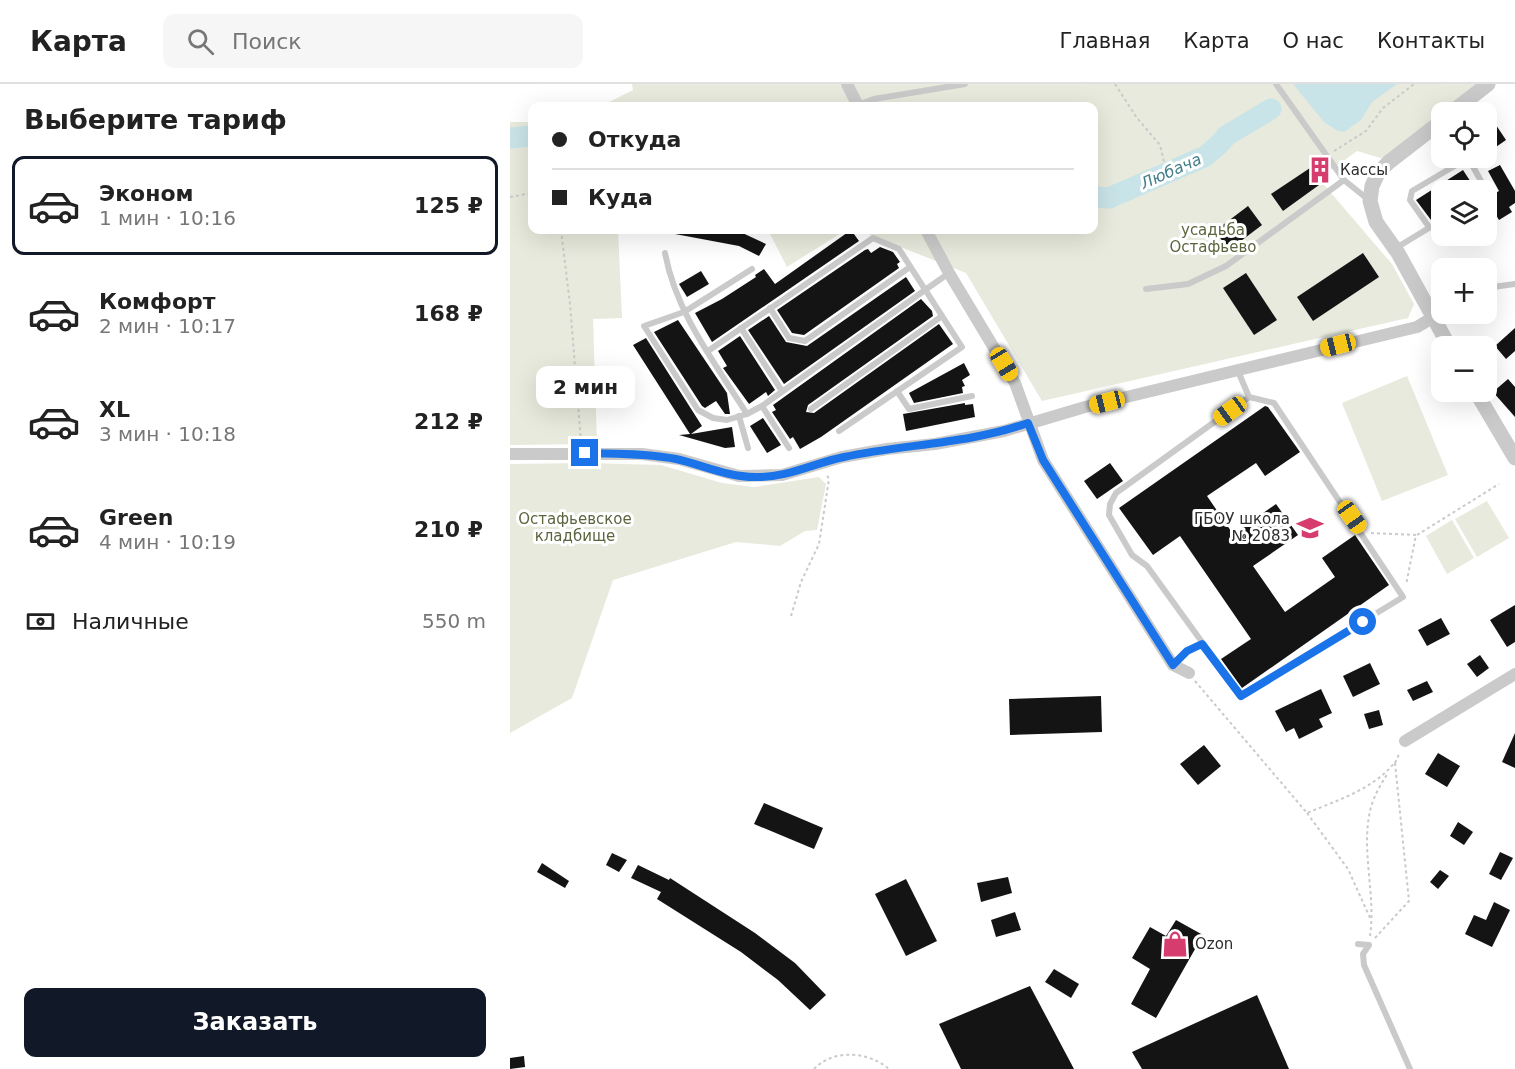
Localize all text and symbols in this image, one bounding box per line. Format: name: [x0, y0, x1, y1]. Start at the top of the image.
search box: [163, 14, 583, 68]
text: Карта: [30, 25, 127, 58]
icon: search: [184, 25, 217, 58]
text: Поиск: [232, 29, 302, 54]
text: Главная: [1060, 29, 1150, 53]
text: Карта: [1183, 29, 1250, 53]
text: О нас: [1283, 29, 1344, 53]
text: Контакты: [1377, 29, 1485, 53]
map controls: [1431, 102, 1497, 402]
button: locate: [1431, 102, 1497, 168]
text: Выберите тариф: [24, 104, 287, 135]
text: Откуда: [588, 127, 681, 152]
water label: Любача: [1137, 149, 1204, 193]
building icon: Кассы: [1305, 155, 1335, 185]
place label: Кассы: [1340, 161, 1388, 179]
icon: car: [27, 179, 81, 233]
button: layers: [1431, 180, 1497, 246]
text: Эконом: [99, 181, 194, 206]
text: Куда: [588, 185, 653, 210]
text: 125 ₽: [414, 193, 483, 218]
text: 1 мин · 10:16: [99, 206, 236, 230]
park label: усадьба Остафьево: [1170, 221, 1256, 256]
button: +: [1431, 258, 1497, 324]
icon: car: [27, 287, 81, 341]
text: Комфорт: [99, 289, 216, 314]
text: 168 ₽: [414, 301, 483, 326]
text: 2 мин · 10:17: [99, 314, 236, 338]
car: [1318, 332, 1358, 358]
button: −: [1431, 336, 1497, 402]
car: [987, 344, 1021, 384]
callout: 2 мин: [536, 366, 634, 408]
text: 2 мин: [553, 375, 618, 399]
car: [1087, 389, 1127, 415]
car: [1210, 393, 1250, 429]
icon: car: [27, 395, 81, 449]
text: XL: [99, 397, 130, 422]
text: 212 ₽: [414, 409, 483, 434]
text: 3 мин · 10:18: [99, 422, 236, 446]
route end: [571, 439, 598, 466]
car: [1334, 497, 1370, 537]
icon: car: [27, 503, 81, 557]
text: Green: [99, 505, 173, 530]
park label: Остафьевское кладбище: [518, 510, 632, 545]
place label: ГБОУ школа № 2083: [1194, 510, 1290, 545]
school or university icon: ГБОУ школа № 2083: [1295, 513, 1325, 543]
text: 210 ₽: [414, 517, 483, 542]
text: 4 мин · 10:19: [99, 530, 236, 554]
icon: cash: [24, 605, 57, 638]
route start: [1349, 608, 1376, 635]
text: Наличные: [72, 609, 189, 634]
text: 550 m: [422, 609, 486, 633]
shop icon: Ozon: [1160, 929, 1190, 959]
place label: Ozon: [1195, 935, 1233, 953]
button: Заказать: [24, 988, 486, 1057]

